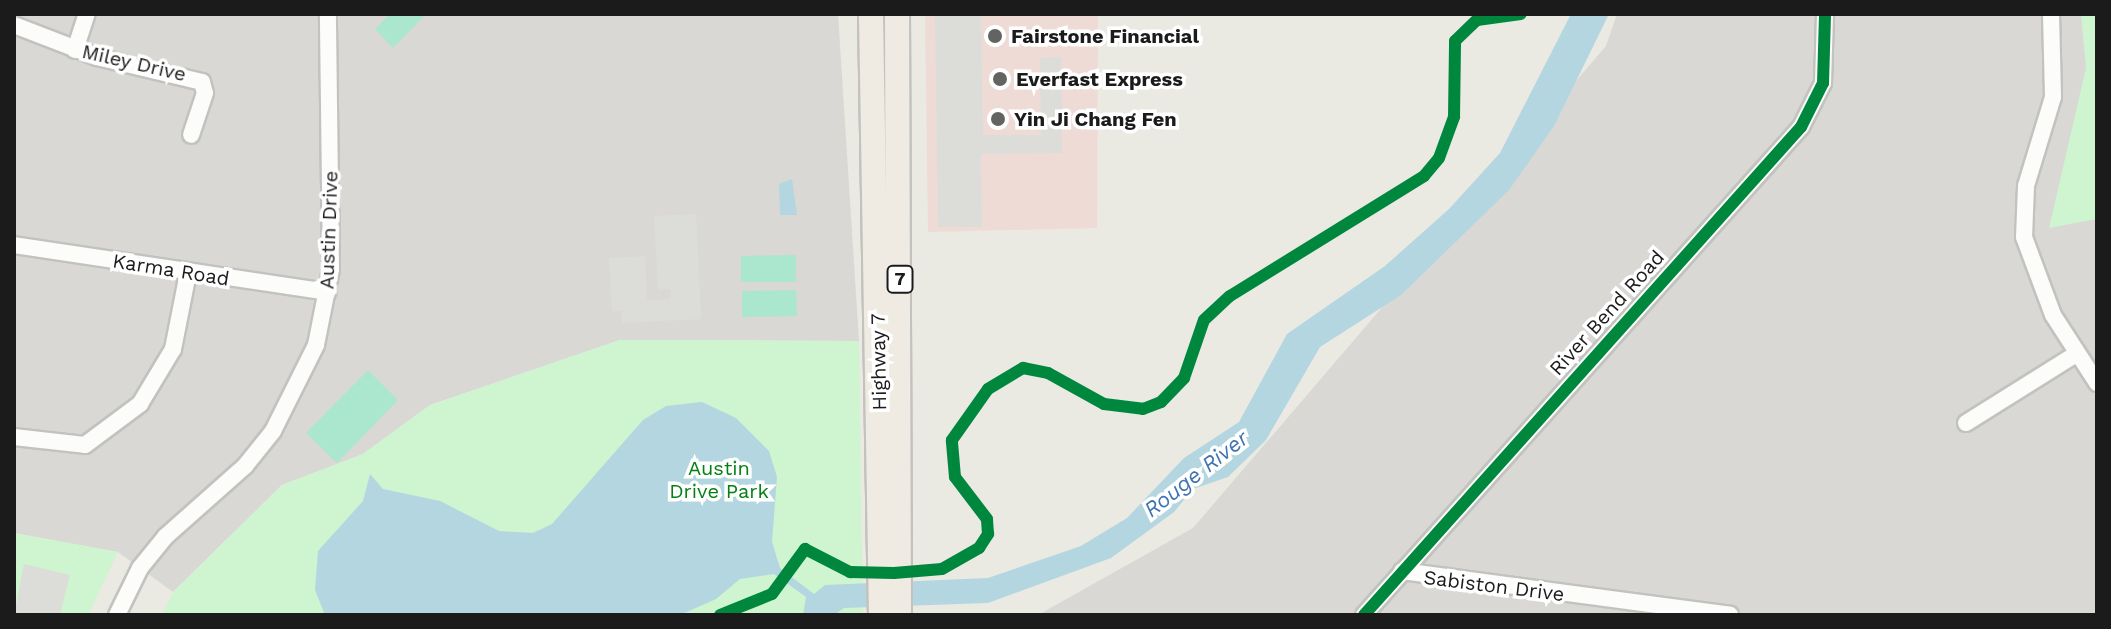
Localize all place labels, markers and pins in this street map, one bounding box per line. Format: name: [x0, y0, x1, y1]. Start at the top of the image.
place label: Fairstone Financial: [1011, 24, 1199, 48]
marker: Fairstone Financial: [986, 27, 1004, 45]
place label: Everfast Express: [1016, 67, 1183, 91]
marker: Everfast Express: [991, 70, 1009, 88]
place label: Yin Ji Chang Fen: [1014, 107, 1177, 131]
marker: Yin Ji Chang Fen: [989, 110, 1007, 128]

